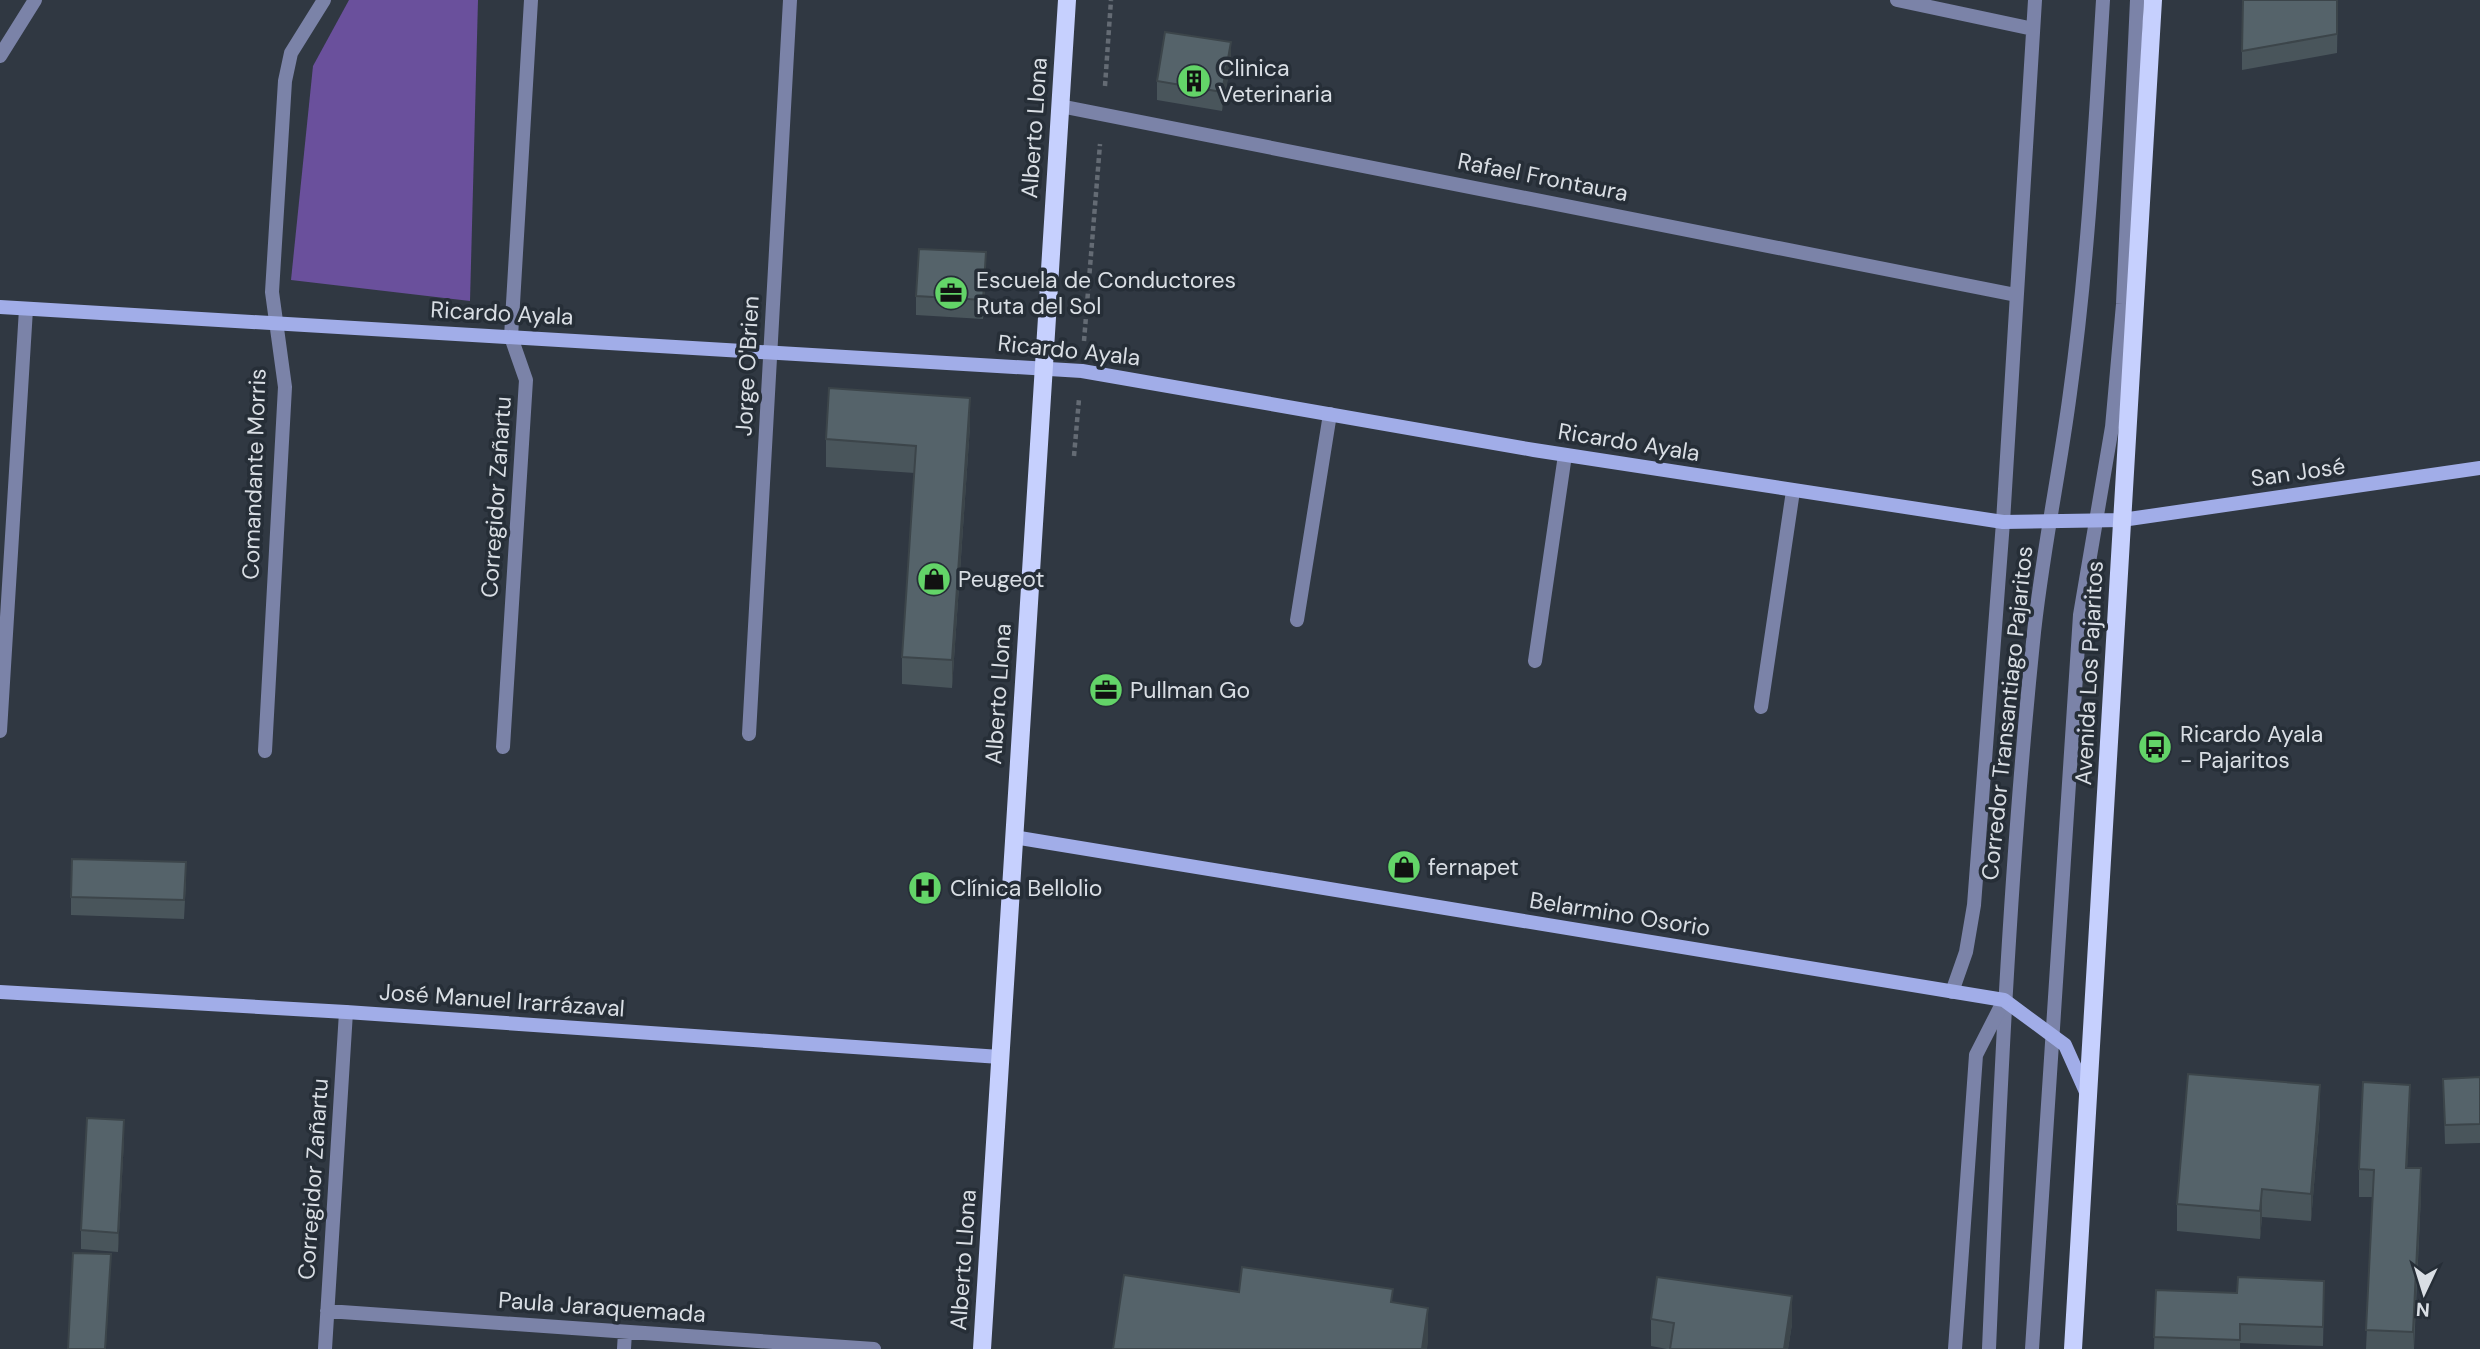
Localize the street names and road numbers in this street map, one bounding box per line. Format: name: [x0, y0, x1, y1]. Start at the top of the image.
street label: Alberto Llona: [1014, 56, 1054, 200]
street label: Rafael Frontaura: [1455, 146, 1631, 208]
street label: Ricardo Ayala: [430, 294, 574, 332]
street label: Jorge O'Brien: [728, 295, 766, 437]
street label: Ricardo Ayala: [996, 328, 1142, 372]
street label: Comandante Morris: [235, 368, 273, 580]
street label: Corregidor Zañartu: [474, 395, 518, 599]
street label: Ricardo Ayala: [1556, 416, 1702, 468]
street label: San José: [2249, 451, 2347, 493]
street label: Corredor Transantiago Pajaritos: [1975, 544, 2039, 882]
street label: Avenida Los Pajaritos: [2068, 560, 2110, 786]
street label: Alberto Llona: [978, 622, 1018, 766]
street label: Belarmino Osorio: [1527, 885, 1713, 943]
street label: José Manuel Irarrázaval: [378, 976, 626, 1024]
street label: Corregidor Zañartu: [291, 1077, 335, 1281]
street label: Alberto Llona: [943, 1188, 983, 1332]
street label: Paula Jaraquemada: [497, 1285, 707, 1329]

